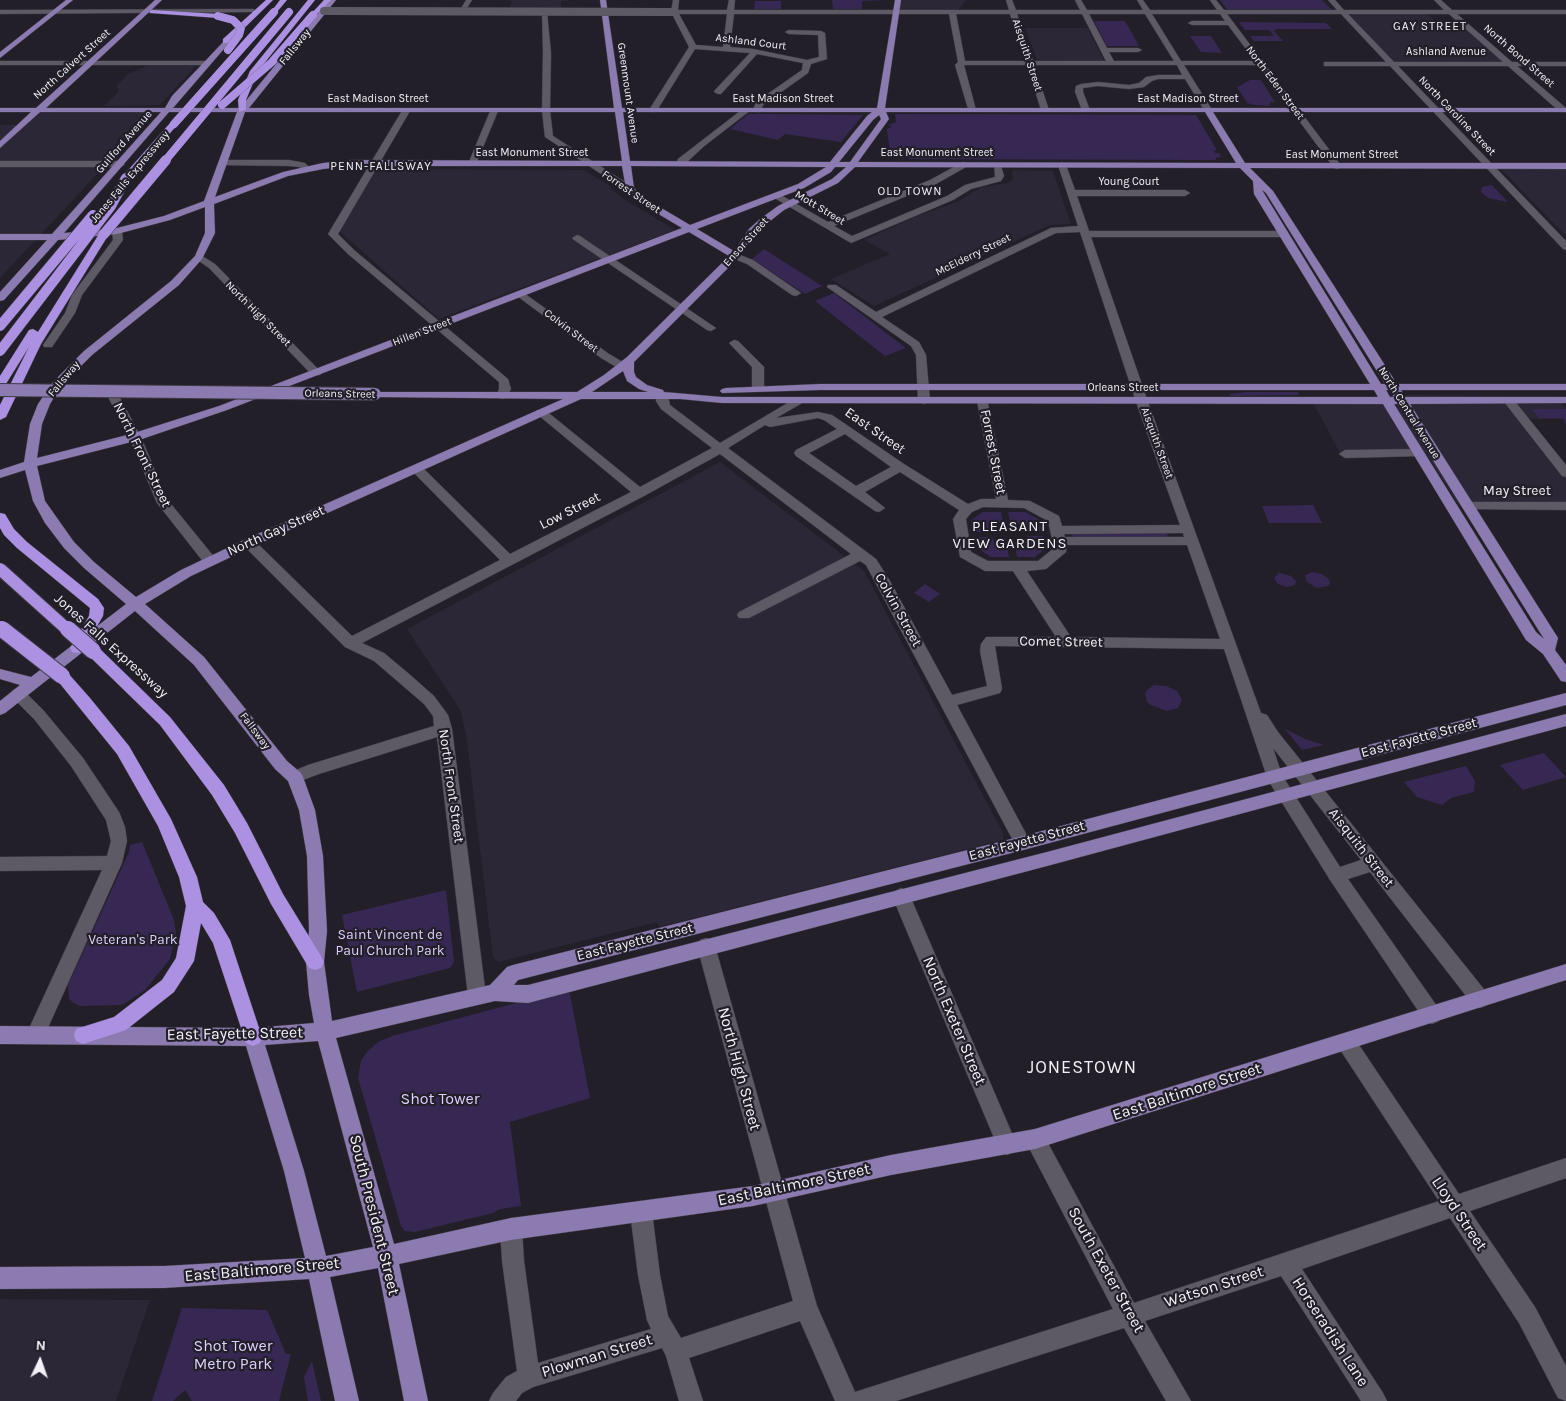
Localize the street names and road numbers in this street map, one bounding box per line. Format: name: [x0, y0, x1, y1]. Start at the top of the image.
street label: Aisquith Street: [1009, 17, 1045, 93]
street label: North Bond Street: [1481, 22, 1557, 90]
street label: North Calvert Street: [31, 26, 113, 102]
street label: Fallsway: [276, 26, 314, 68]
street label: Ashland Court: [715, 31, 787, 53]
street label: Greenmount Avenue: [614, 42, 642, 144]
street label: North Eden Street: [1243, 44, 1307, 122]
street label: Ashland Avenue: [1406, 45, 1486, 59]
street label: North Caroline Street: [1416, 74, 1498, 158]
street label: East Madison Street: [327, 92, 429, 106]
street label: East Madison Street: [732, 92, 834, 106]
street label: East Madison Street: [1137, 92, 1239, 106]
street label: Guilford Avenue: [93, 108, 155, 176]
street label: Jones Falls Expressway: [88, 128, 172, 226]
street label: East Monument Street: [476, 146, 588, 160]
street label: East Monument Street: [881, 146, 993, 160]
street label: East Monument Street: [1286, 148, 1398, 162]
street label: Forrest Street: [599, 168, 663, 216]
street label: Young Court: [1099, 175, 1159, 189]
street label: Mott Street: [792, 188, 848, 228]
street label: Ensor Street: [721, 215, 771, 269]
street label: McElderry Street: [933, 231, 1013, 279]
street label: North High Street: [223, 279, 293, 349]
street label: Colvin Street: [541, 306, 601, 356]
street label: Hillen Street: [391, 315, 453, 349]
street label: Fallsway: [45, 358, 83, 400]
street label: North Central Avenue: [1375, 365, 1443, 461]
street label: Orleans Street: [1087, 381, 1159, 395]
street label: Orleans Street: [304, 387, 376, 401]
street label: North Front Street: [109, 400, 175, 510]
street label: East Street: [842, 404, 908, 458]
street label: Aisquith Street: [1138, 405, 1176, 481]
street label: Forrest Street: [977, 408, 1009, 496]
street label: May Street: [1483, 483, 1551, 499]
street label: Low Street: [537, 489, 603, 533]
street label: North Gay Street: [225, 502, 327, 560]
street label: Colvin Street: [871, 570, 925, 650]
street label: Jones Falls Expressway: [51, 590, 171, 702]
street label: Comet Street: [1019, 633, 1103, 651]
street label: Fallsway: [237, 710, 273, 752]
street label: East Fayette Street: [1359, 714, 1479, 762]
street label: North Front Street: [435, 728, 467, 844]
street label: Aisquith Street: [1325, 805, 1397, 891]
street label: East Fayette Street: [967, 817, 1087, 865]
street label: East Fayette Street: [575, 919, 695, 965]
street label: North Exeter Street: [918, 954, 990, 1088]
street label: North High Street: [713, 1005, 765, 1133]
street label: East Fayette Street: [167, 1023, 303, 1045]
street label: East Baltimore Street: [1110, 1059, 1264, 1125]
street label: South President Street: [345, 1133, 403, 1297]
street label: East Baltimore Street: [716, 1159, 872, 1211]
street label: Lloyd Street: [1427, 1173, 1491, 1255]
street label: South Exeter Street: [1063, 1204, 1149, 1336]
street label: East Baltimore Street: [184, 1254, 340, 1286]
street label: Watson Street: [1162, 1262, 1266, 1312]
street label: Horseradish Lane: [1287, 1274, 1373, 1390]
street label: Plowman Street: [539, 1330, 655, 1382]

